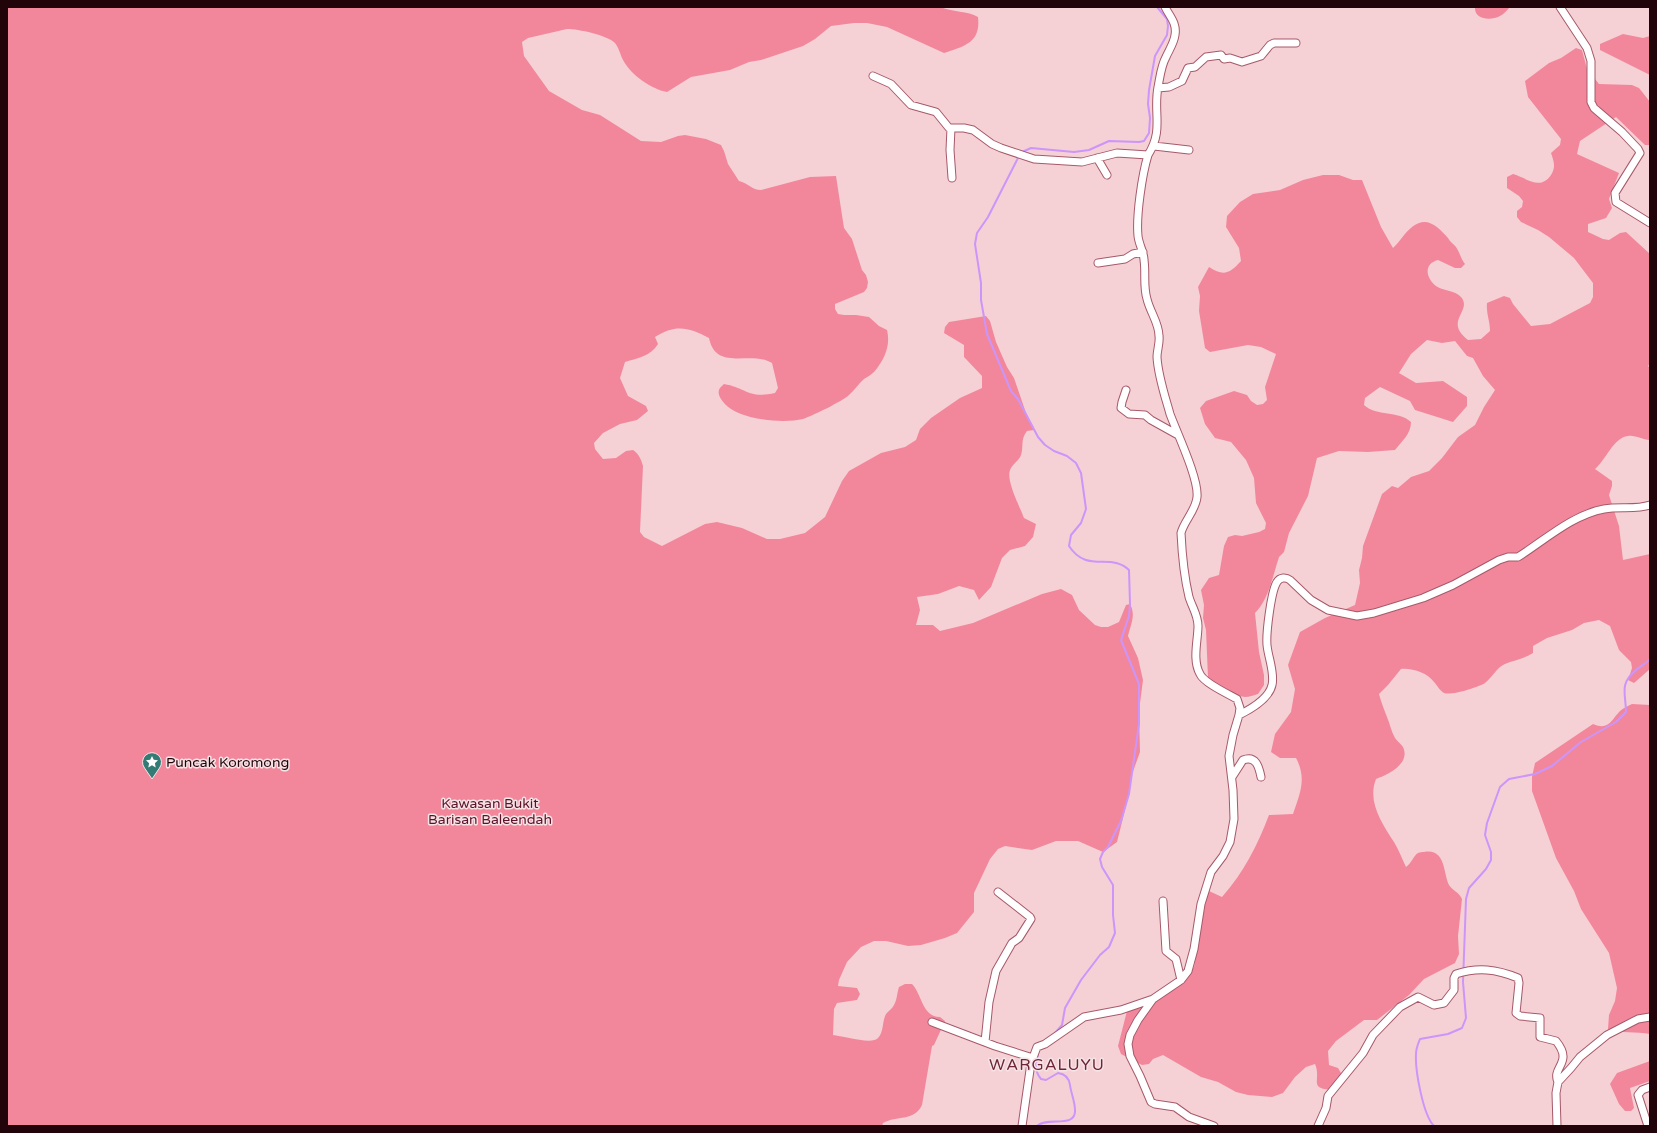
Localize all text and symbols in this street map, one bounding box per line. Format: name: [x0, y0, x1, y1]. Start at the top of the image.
place icon: Puncak Koromong: [141, 751, 163, 779]
place label: Puncak Koromong: [166, 754, 289, 771]
park label: Kawasan Bukit Barisan Baleendah: [428, 795, 552, 828]
district label: WARGALUYU: [989, 1055, 1105, 1075]

